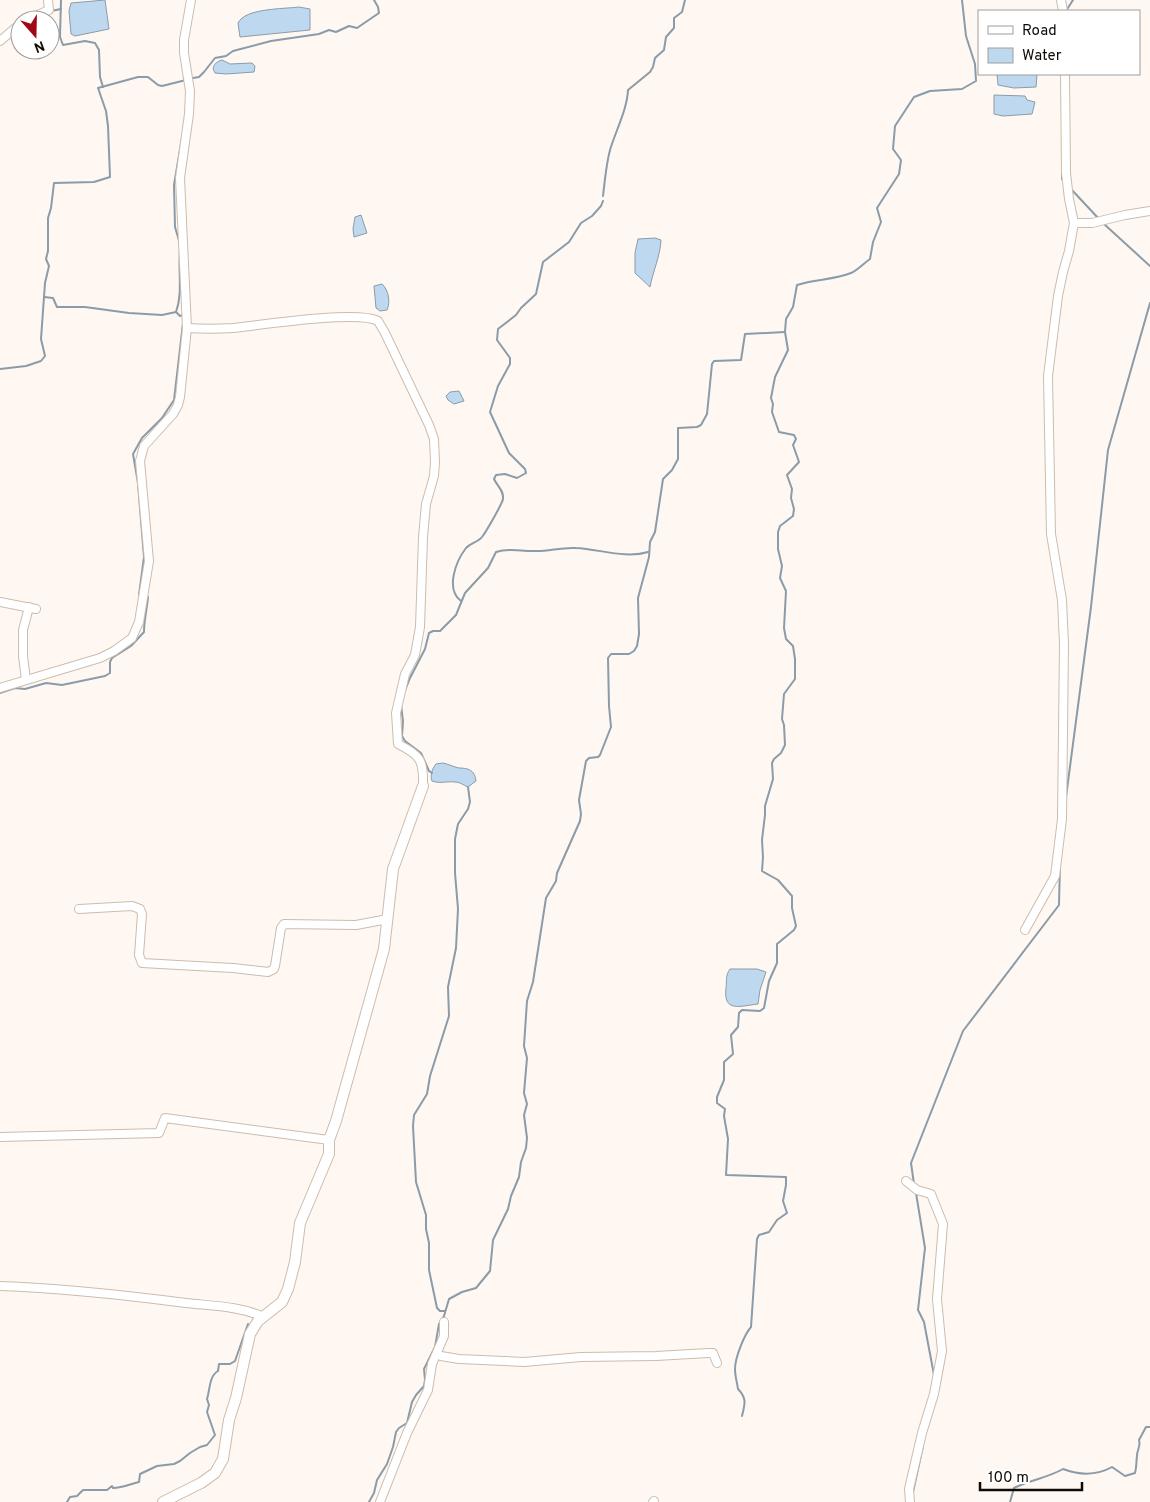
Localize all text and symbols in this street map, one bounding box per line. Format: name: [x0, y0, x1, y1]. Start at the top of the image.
north arrow: [10, 10, 60, 60]
legend: [978, 10, 1140, 75]
text: Road: [1022, 22, 1057, 41]
text: N: [31, 36, 47, 56]
text: Water: [1022, 47, 1062, 66]
scale bar: [980, 1460, 1082, 1492]
text: 100 m: [988, 1469, 1029, 1488]

